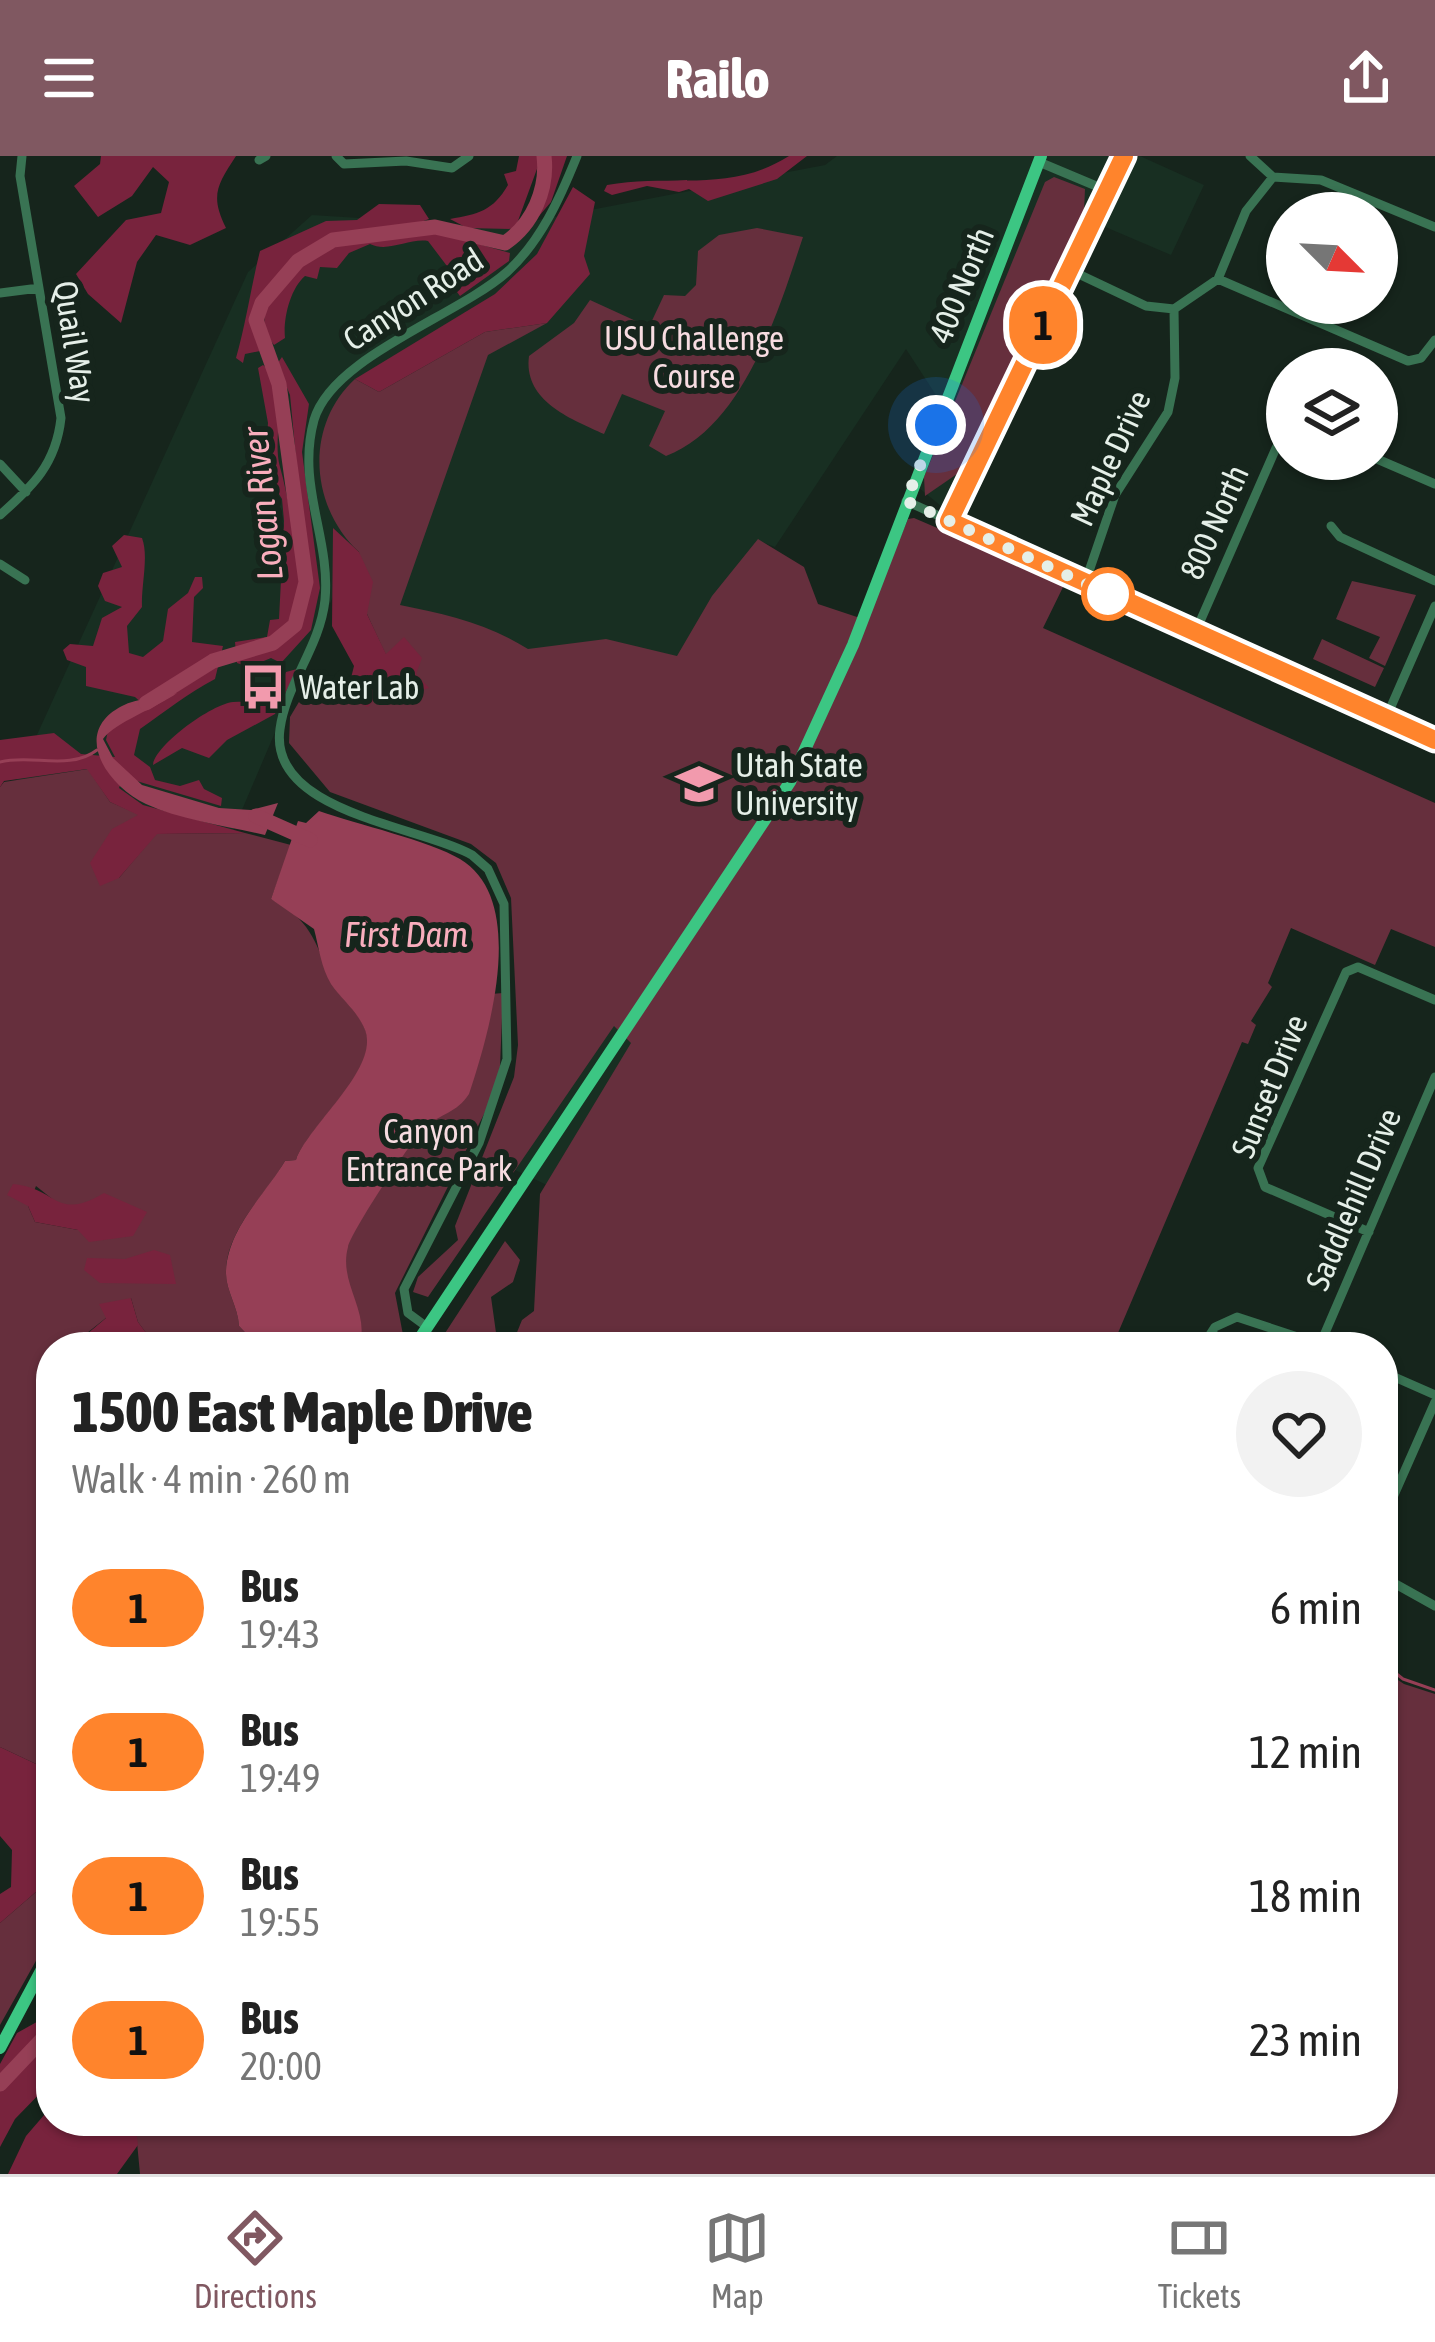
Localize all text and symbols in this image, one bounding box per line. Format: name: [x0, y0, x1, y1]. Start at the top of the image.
icon: menu: [36, 45, 102, 111]
icon: share: [1333, 45, 1399, 111]
text: Railo: [666, 48, 769, 109]
north arrow: [1266, 192, 1398, 324]
map controls: [1266, 192, 1398, 480]
street label: 400 North: [921, 222, 1001, 348]
street label: Canyon Road: [336, 240, 490, 358]
street label: Quail Way: [47, 278, 103, 406]
line badge: 1: [1004, 286, 1082, 364]
text: 1: [1033, 301, 1053, 349]
park label: USU Challenge Course: [604, 319, 784, 395]
button: layers: [1266, 348, 1398, 480]
street label: Maple Drive: [1062, 384, 1158, 532]
your location: [906, 395, 966, 455]
water label: Logan River: [233, 424, 291, 583]
street label: 800 North: [1172, 459, 1256, 585]
unlabelled marker: [1083, 569, 1133, 619]
bus stop icon: Water Lab: [238, 662, 288, 712]
place label: Water Lab: [299, 668, 419, 706]
place label: Utah State University: [735, 746, 863, 822]
school or university icon: Utah State University: [674, 759, 724, 809]
water label: First Dam: [344, 913, 468, 955]
street label: Sunset Drive: [1223, 1009, 1315, 1163]
street label: Saddlehill Drive: [1298, 1102, 1408, 1296]
park label: Canyon Entrance Park: [346, 1112, 512, 1188]
button: heart: [1236, 1371, 1362, 1497]
text: 1500 East Maple Drive: [72, 1379, 533, 1444]
text: Walk · 4 min · 260 m: [72, 1457, 351, 1501]
text: Bus: [240, 1560, 299, 1612]
text: 6 min: [1270, 1582, 1362, 1634]
text: 1: [128, 1584, 148, 1632]
text: 19:43: [240, 1612, 320, 1656]
text: Bus: [240, 1704, 299, 1756]
text: 12 min: [1249, 1726, 1362, 1778]
text: 1: [128, 1728, 148, 1776]
text: 19:49: [240, 1756, 320, 1800]
text: Bus: [240, 1848, 299, 1900]
text: 18 min: [1249, 1870, 1362, 1922]
text: 1: [128, 1872, 148, 1920]
text: 19:55: [240, 1900, 320, 1944]
text: Bus: [240, 1992, 299, 2044]
text: 23 min: [1249, 2014, 1362, 2066]
text: 1: [128, 2016, 148, 2064]
text: 20:00: [240, 2044, 322, 2088]
tab: Directions: [194, 2205, 317, 2315]
tab: Map: [704, 2205, 770, 2315]
tab: Tickets: [1158, 2205, 1241, 2315]

